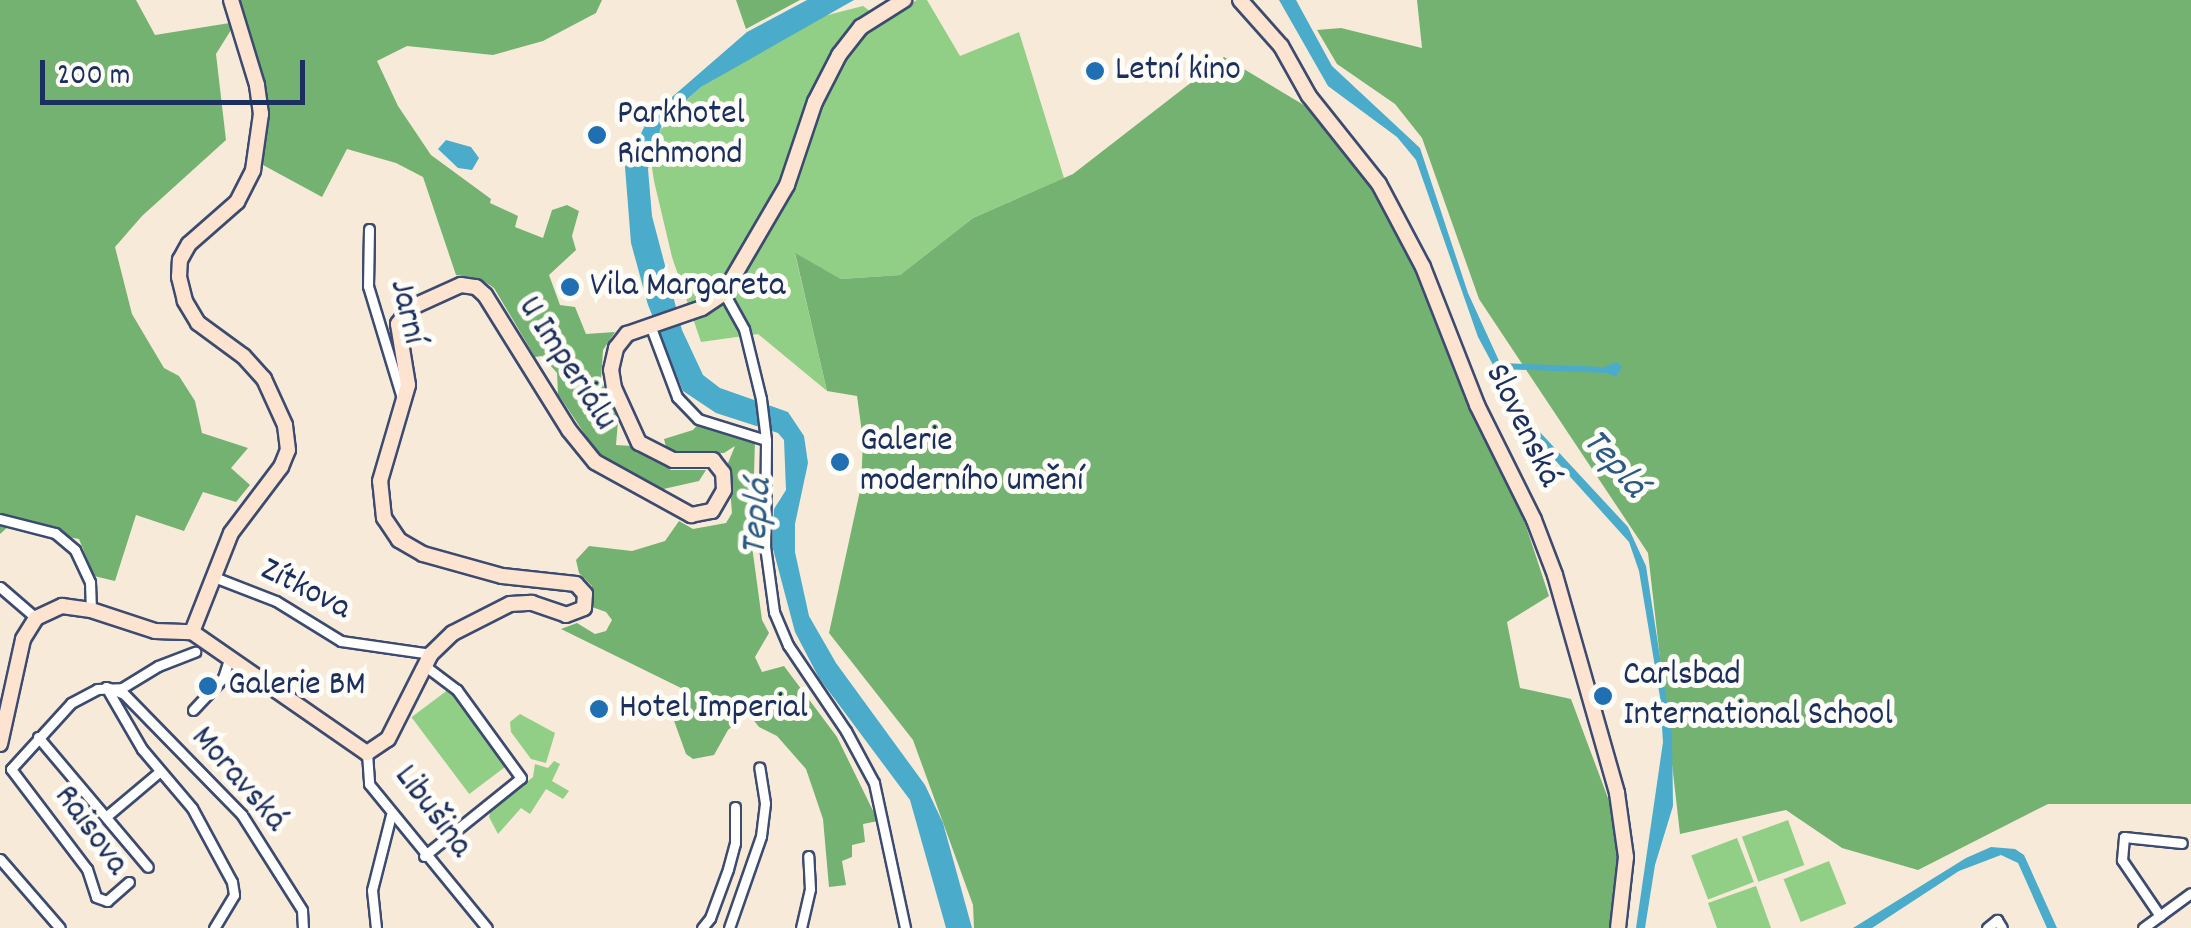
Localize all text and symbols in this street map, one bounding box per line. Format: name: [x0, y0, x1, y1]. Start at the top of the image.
scale bar: [45, 40, 310, 102]
place label: Letní kino: [1115, 50, 1241, 92]
text: 200 m: [57, 56, 130, 99]
marker: Letní kino: [1084, 60, 1106, 82]
place label: Parkhotel Richmond: [617, 94, 745, 176]
marker: Parkhotel Richmond: [586, 124, 608, 146]
place label: Vila Margareta: [590, 266, 785, 308]
street label: Jarní: [378, 276, 434, 348]
marker: Vila Margareta: [559, 276, 581, 298]
street label: U Imperiálu: [507, 289, 625, 439]
street label: Slovenská: [1474, 357, 1570, 495]
place label: Galerie moderního umění: [860, 421, 1083, 503]
water label: Teplá: [1570, 421, 1656, 509]
marker: Galerie moderního umění: [829, 451, 851, 473]
water label: Teplá: [734, 477, 784, 557]
street label: Zítkova: [253, 550, 357, 630]
place label: Carlsbad International School: [1623, 655, 1893, 737]
place label: Galerie BM: [228, 665, 366, 707]
marker: Galerie BM: [197, 675, 219, 697]
marker: Carlsbad International School: [1592, 685, 1614, 707]
place label: Hotel Imperial: [619, 688, 808, 730]
marker: Hotel Imperial: [588, 698, 610, 720]
street label: Moravská: [181, 718, 295, 842]
street label: Libušina: [384, 757, 480, 867]
street label: Raisova: [43, 778, 137, 884]

